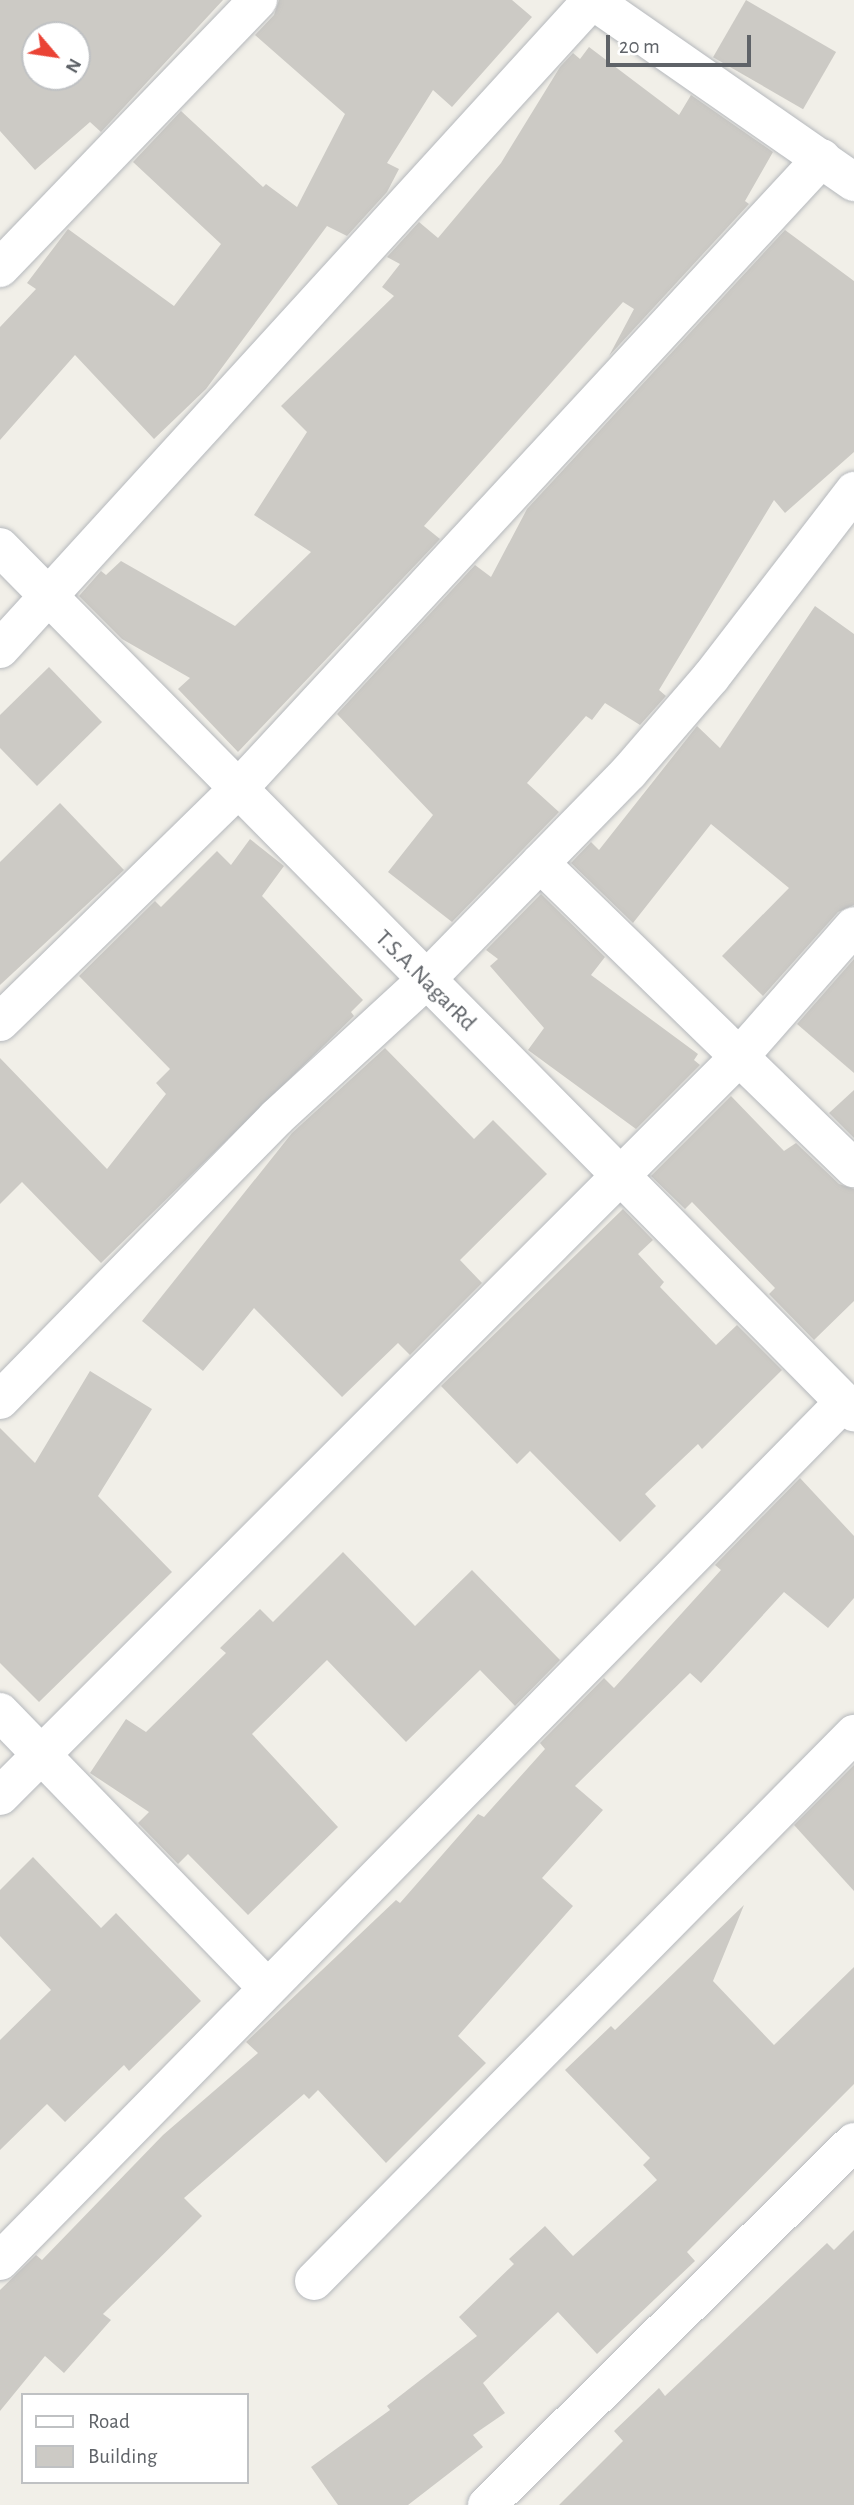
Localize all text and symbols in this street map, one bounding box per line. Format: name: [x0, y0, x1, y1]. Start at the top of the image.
north arrow: [21, 21, 91, 91]
scale bar: [609, 21, 754, 65]
text: 20 m: [619, 36, 660, 57]
text: N: [62, 55, 85, 76]
street label: T.S.A.NagarRd: [368, 924, 482, 1038]
legend: [21, 2393, 248, 2484]
text: Road: [88, 2411, 130, 2432]
text: Building: [88, 2446, 157, 2467]

